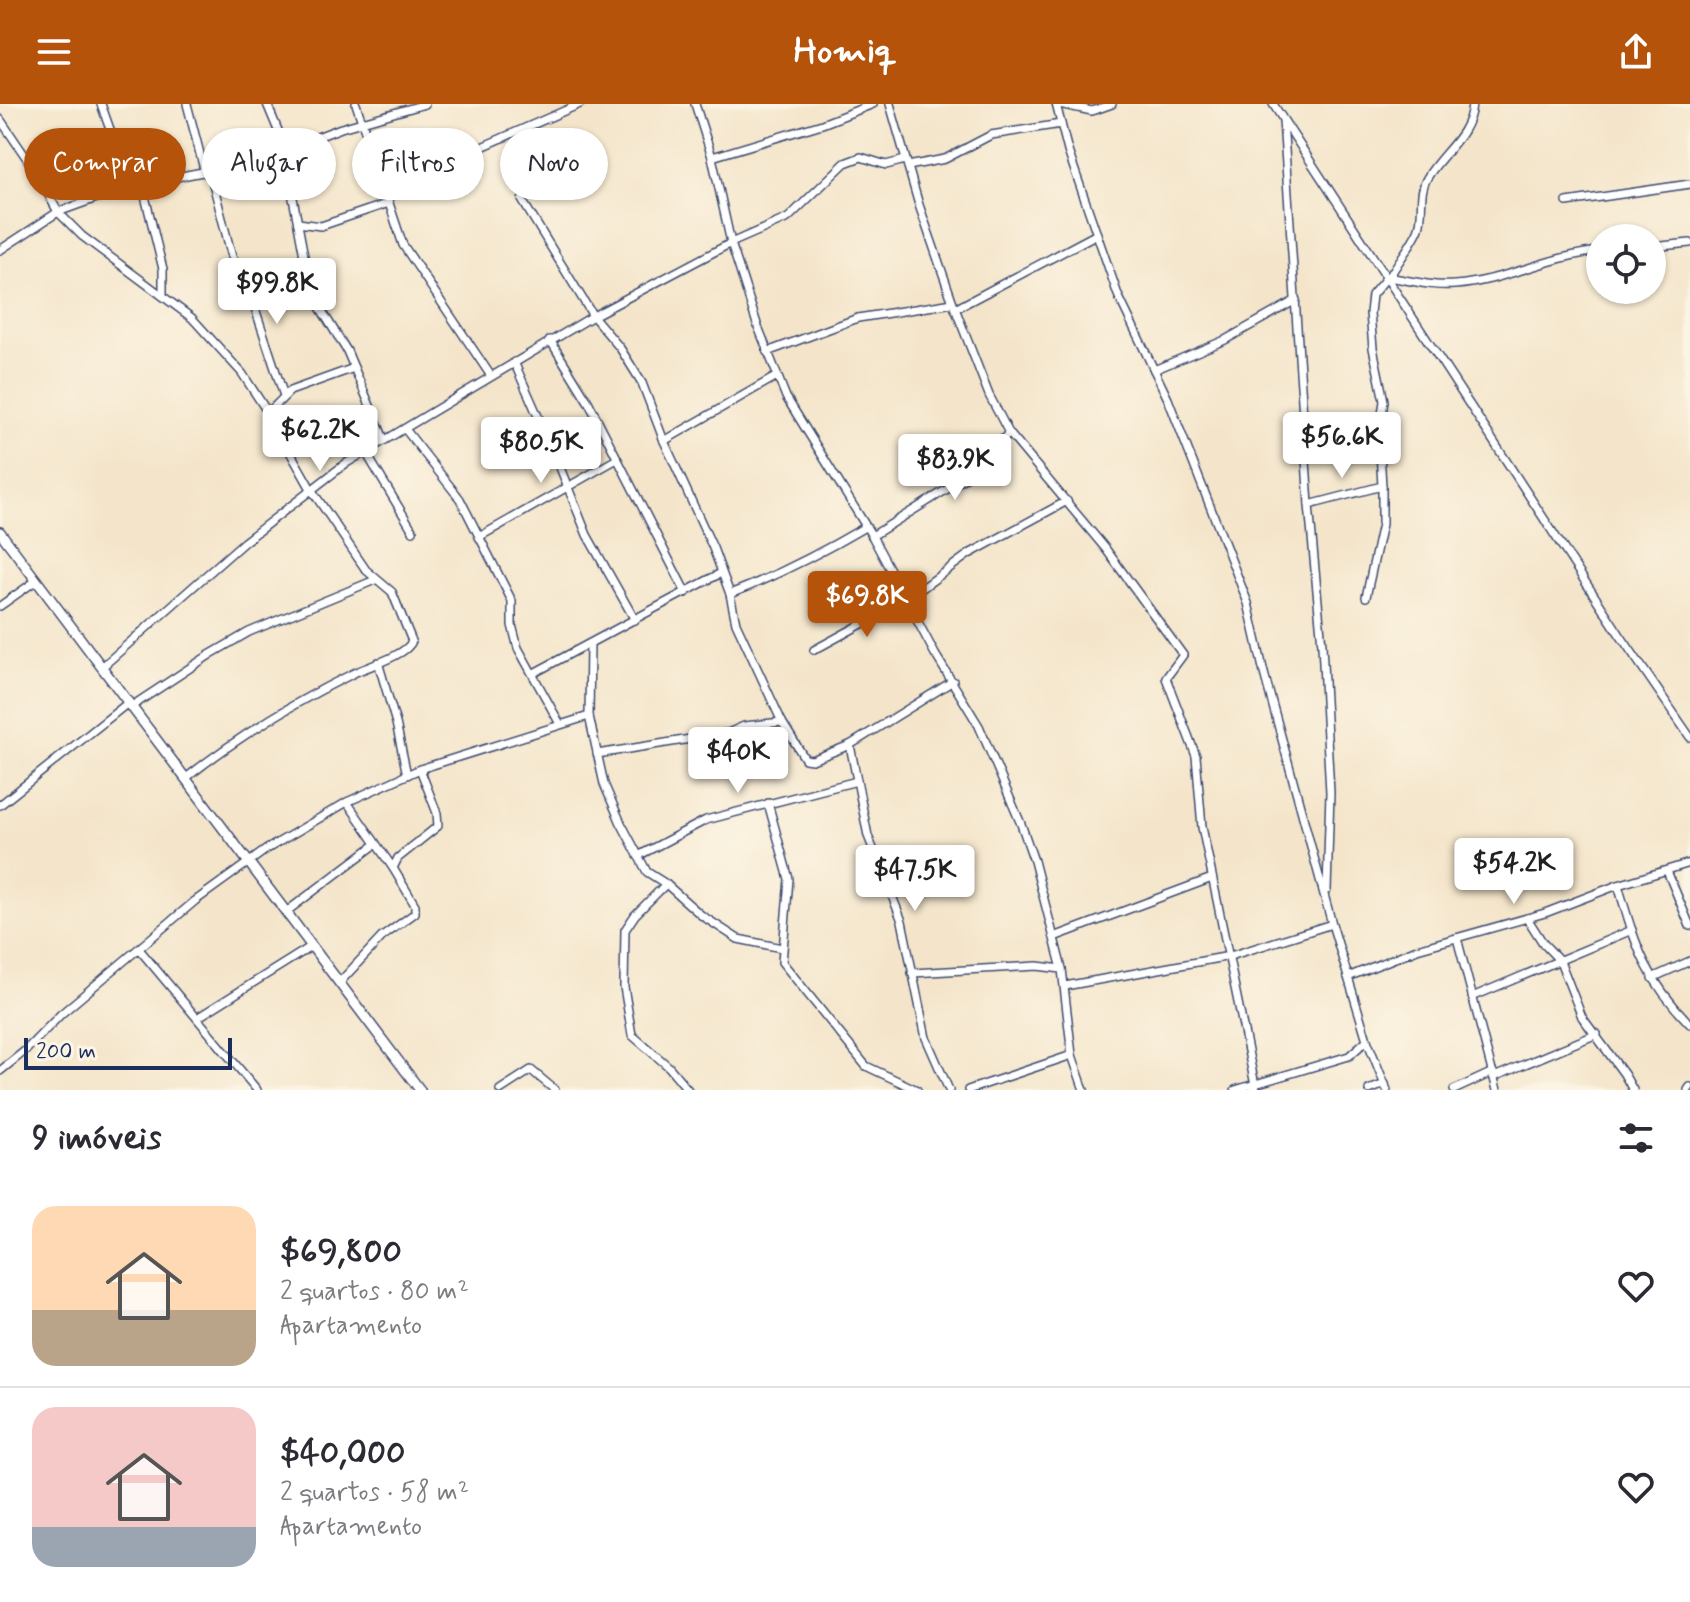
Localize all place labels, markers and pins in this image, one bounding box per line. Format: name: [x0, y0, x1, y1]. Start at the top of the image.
pin: $99.8K: [212, 258, 342, 326]
pin: $62.2K: [255, 405, 385, 473]
pin: $56.6K: [1277, 412, 1407, 480]
pin: $80.5K: [476, 417, 606, 485]
pin: $83.9K: [890, 434, 1020, 502]
pin: $69.8K: [802, 571, 932, 639]
pin: $40K: [691, 727, 785, 795]
pin: $54.2K: [1449, 838, 1579, 906]
pin: $47.5K: [850, 845, 980, 913]

